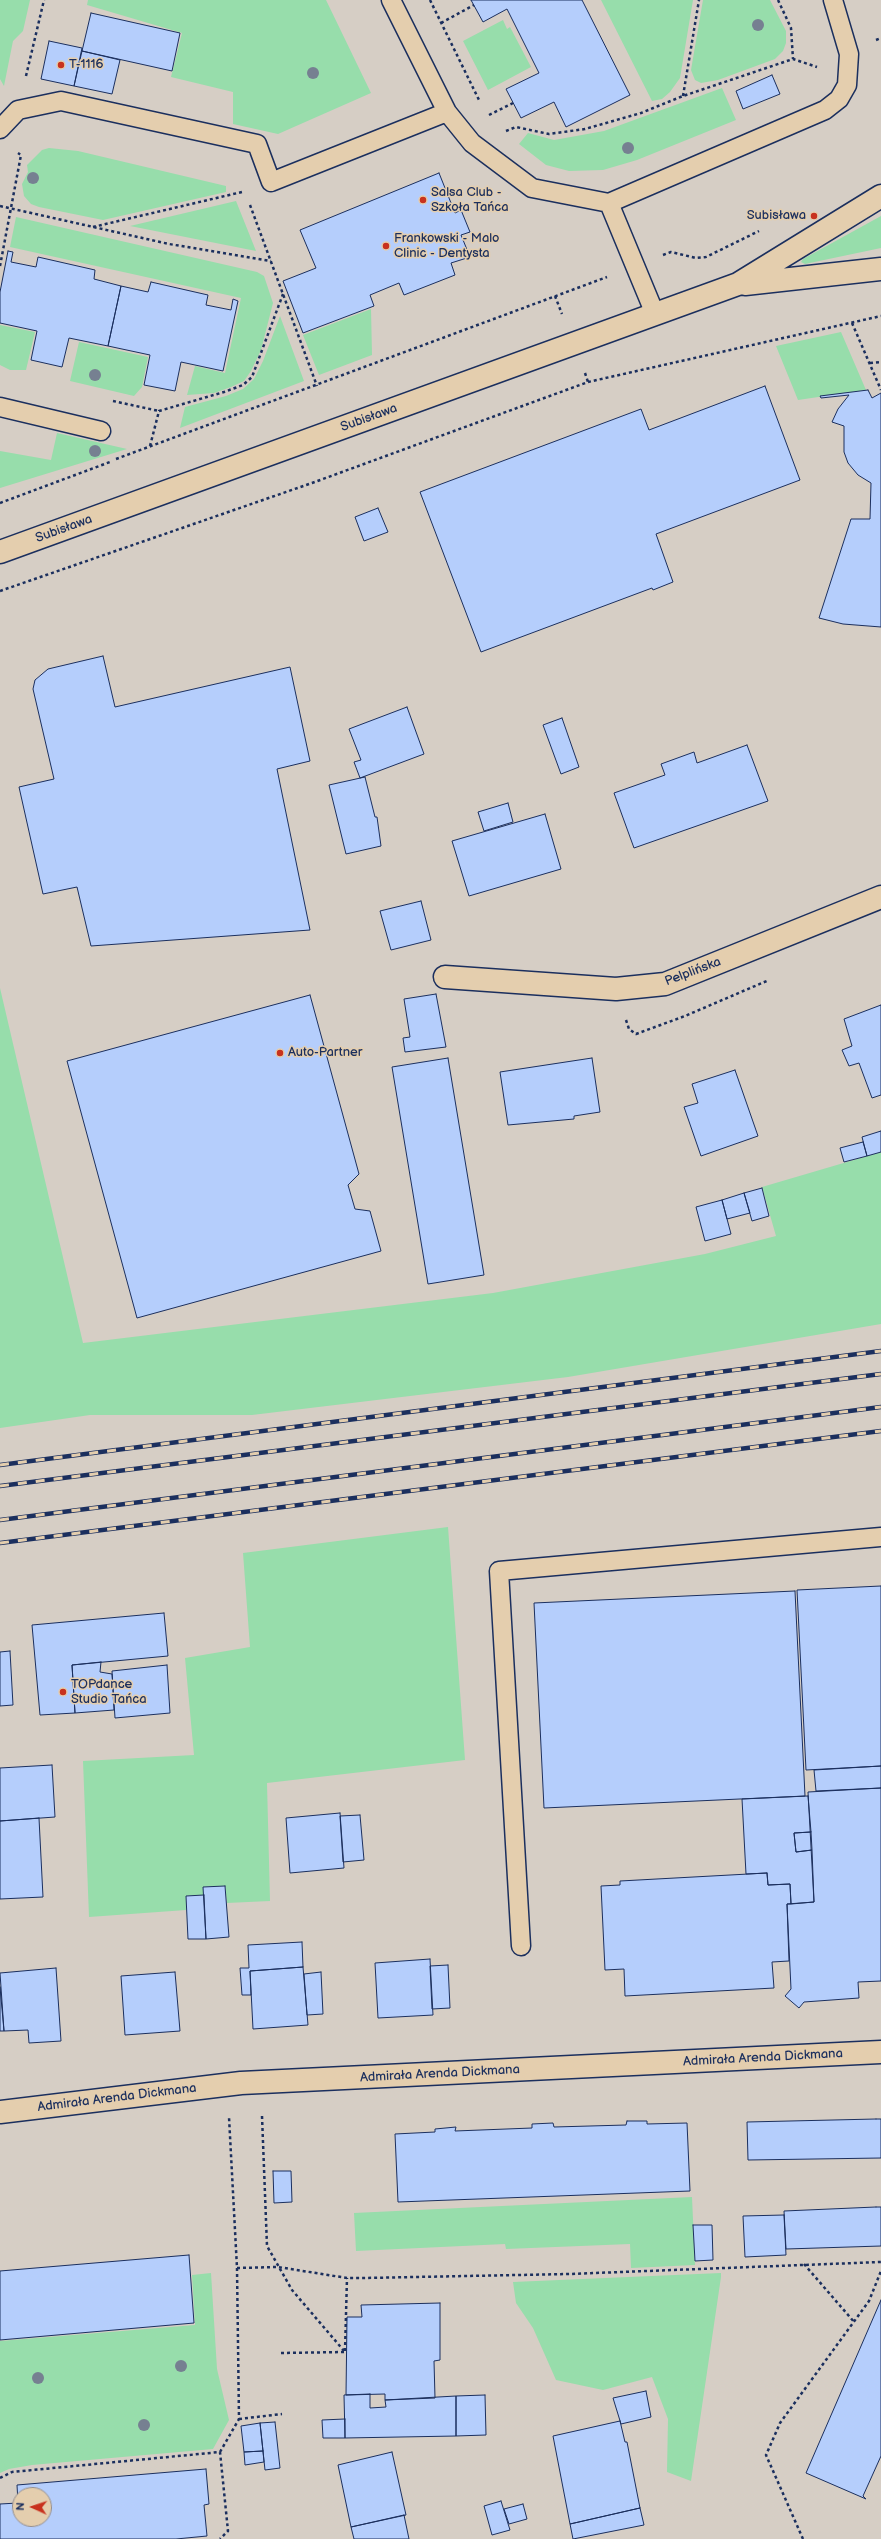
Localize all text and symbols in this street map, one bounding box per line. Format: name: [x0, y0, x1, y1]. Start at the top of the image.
place label: T-1116: [69, 57, 104, 73]
marker: T-1116: [56, 60, 66, 70]
place label: Salsa Club - Szkoła Tańca: [431, 185, 509, 216]
marker: Salsa Club - Szkoła Tańca: [418, 195, 428, 205]
place label: Subisława: [747, 208, 806, 224]
marker: Subisława: [809, 211, 819, 221]
place label: Frankowski - Malo Clinic - Dentysta: [394, 231, 499, 262]
marker: Frankowski - Malo Clinic - Dentysta: [381, 241, 391, 251]
street label: Subisława: [338, 401, 400, 435]
street label: Subisława: [33, 512, 95, 546]
street label: Pelplińska: [663, 954, 723, 990]
place label: Auto-Partner: [288, 1045, 362, 1061]
marker: Auto-Partner: [275, 1048, 285, 1058]
place label: TOPdance Studio Tańca: [71, 1677, 147, 1708]
marker: TOPdance Studio Tańca: [58, 1687, 68, 1697]
street label: Admirała Arenda Dickmana: [683, 2046, 843, 2070]
street label: Admirała Arenda Dickmana: [360, 2062, 520, 2086]
street label: Admirała Arenda Dickmana: [37, 2081, 197, 2115]
north arrow: [12, 2487, 52, 2527]
text: N: [14, 2502, 27, 2511]

